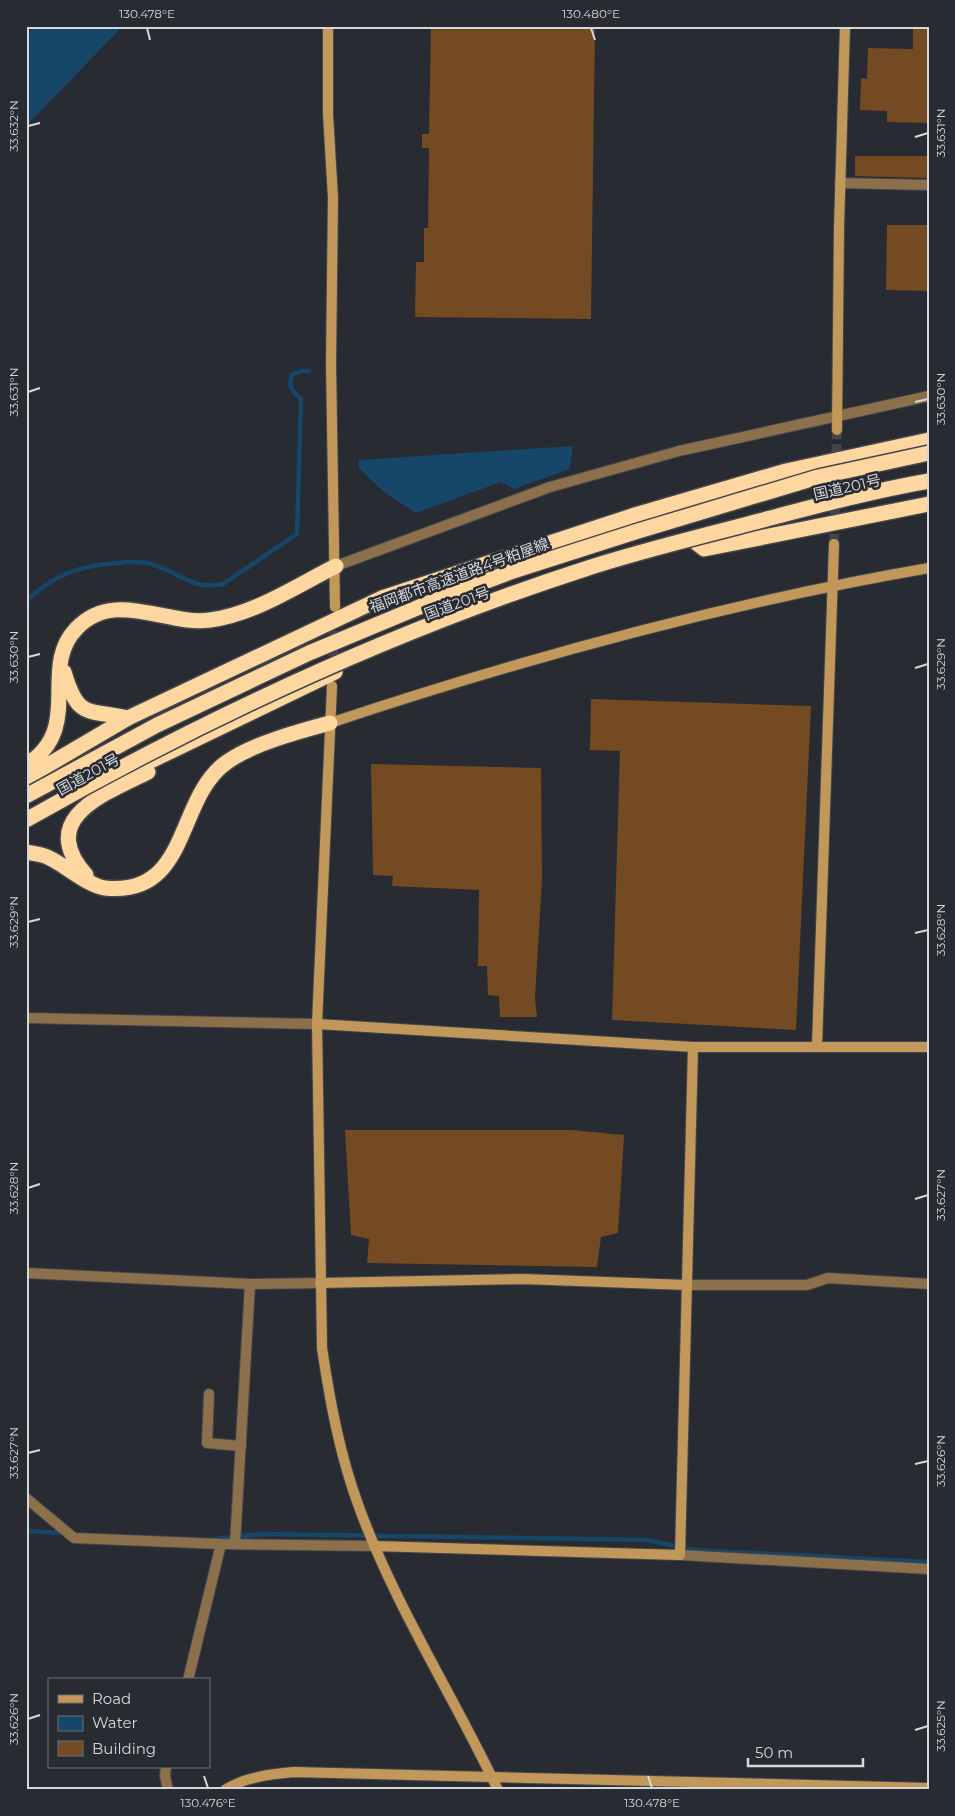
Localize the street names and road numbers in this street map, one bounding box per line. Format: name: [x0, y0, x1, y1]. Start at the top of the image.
street label: 国道201号: [811, 470, 883, 504]
street label: 福岡都市高速道路4号粕屋線: [367, 534, 551, 616]
street label: 国道201号: [421, 582, 493, 624]
street label: 国道201号: [53, 749, 123, 799]

